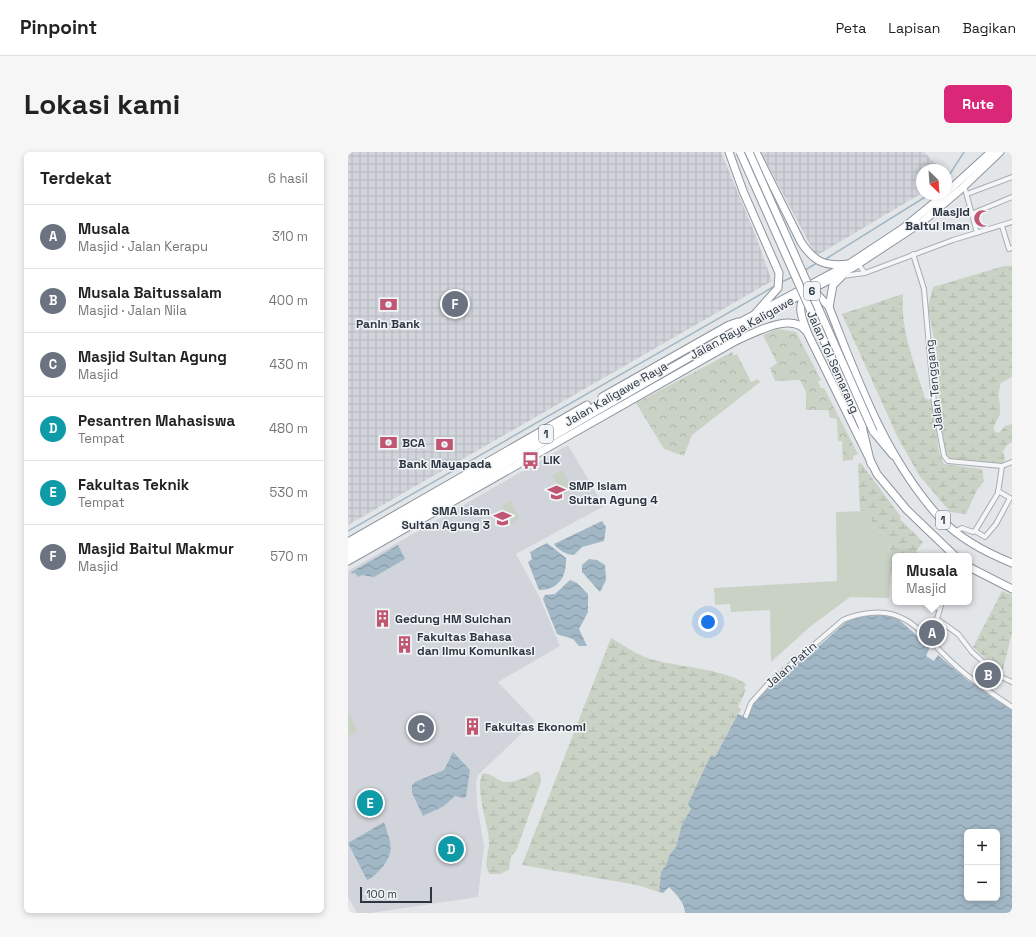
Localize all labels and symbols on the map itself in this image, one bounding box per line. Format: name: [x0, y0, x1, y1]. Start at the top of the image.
north arrow: [916, 164, 952, 200]
place label: Masjid Baitul Iman: [905, 204, 970, 234]
mosque icon: Masjid Baitul Iman: [973, 209, 993, 229]
road number: 6: [804, 282, 820, 300]
pin: F: [442, 289, 468, 319]
street label: Jalan Raya Kaligawe: [687, 293, 797, 363]
bank icon: Panin Bank: [378, 295, 398, 315]
street label: Jalan Tol Semarang: [803, 308, 863, 416]
place label: Panin Bank: [356, 316, 420, 332]
street label: Jalan Tenggang: [921, 339, 947, 431]
street label: Jalan Kaligawe Raya: [561, 358, 671, 430]
road number: 1: [539, 425, 553, 443]
bank icon: BCA: [379, 433, 399, 453]
place label: BCA: [402, 435, 426, 451]
bank icon: Bank Mayapada: [435, 435, 455, 455]
bus stop icon: LIK: [520, 450, 540, 470]
place label: LIK: [543, 452, 561, 468]
place label: Bank Mayapada: [399, 456, 491, 472]
place label: SMP Islam Sultan Agung 4: [569, 478, 658, 508]
school or university icon: SMP Islam Sultan Agung 4: [546, 483, 566, 503]
place label: SMA Islam Sultan Agung 3: [401, 503, 490, 533]
school or university icon: SMA Islam Sultan Agung 3: [493, 508, 513, 528]
road number: 1: [936, 511, 950, 529]
building icon: Gedung HM Sulchan: [372, 609, 392, 629]
place label: Gedung HM Sulchan: [395, 611, 511, 627]
your location: [698, 612, 718, 632]
pin: A: [919, 618, 945, 648]
place label: Fakultas Bahasa dan Ilmu Komunikasi: [417, 629, 535, 659]
building icon: Fakultas Bahasa dan Ilmu Komunikasi: [394, 634, 414, 654]
street label: Jalan Patin: [762, 638, 820, 692]
pin: B: [975, 660, 1001, 690]
pin: C: [408, 713, 434, 743]
building icon: Fakultas Ekonomi: [462, 717, 482, 737]
place label: Fakultas Ekonomi: [485, 719, 586, 735]
pin: E: [357, 788, 383, 818]
pin: D: [438, 834, 464, 864]
scale bar: [360, 885, 432, 904]

